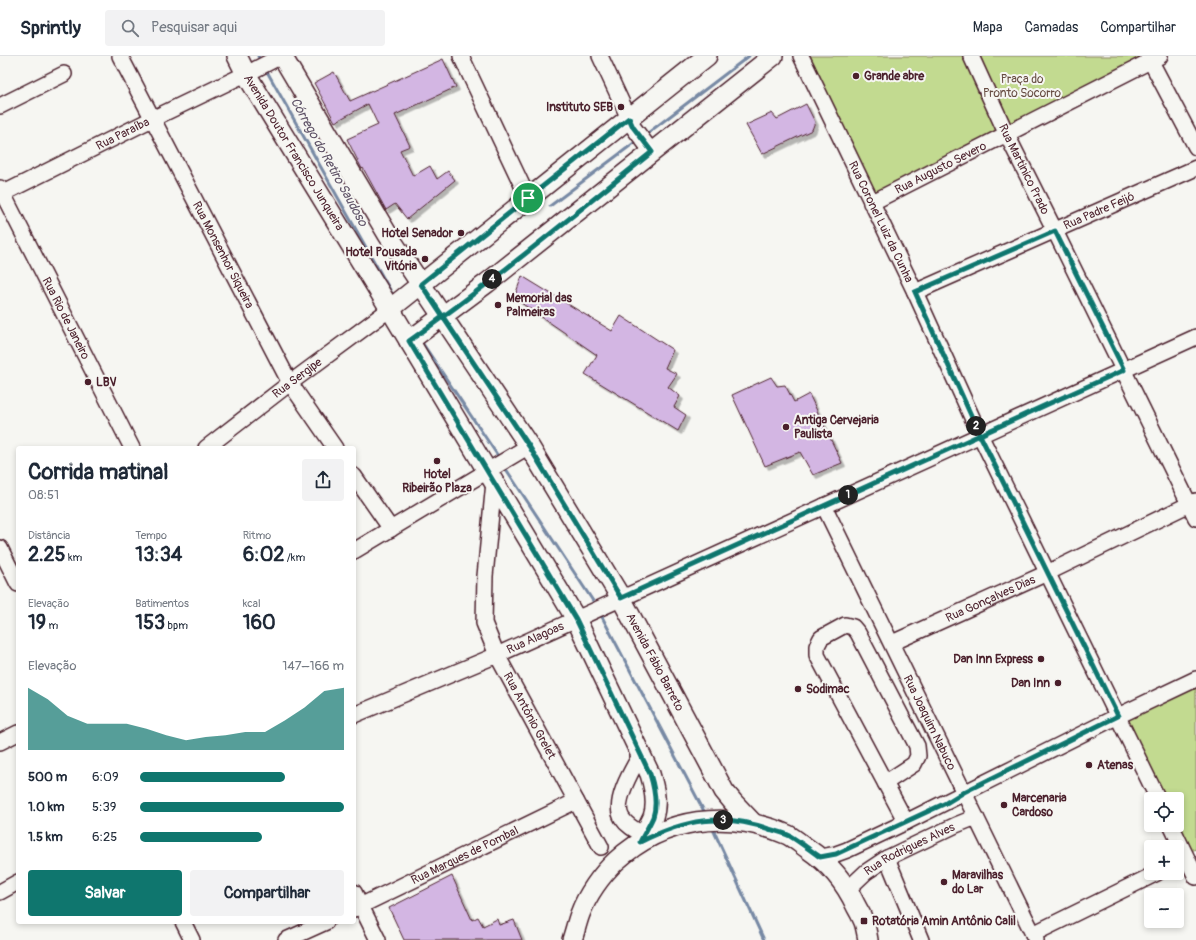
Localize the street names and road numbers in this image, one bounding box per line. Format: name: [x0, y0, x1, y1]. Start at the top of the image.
street label: Avenida Doutor Francisco Junqueira: [241, 72, 348, 233]
street label: Rua Paraíba: [93, 114, 152, 153]
street label: Rua Martinico Prado: [995, 122, 1053, 217]
street label: Rua Augusto Severo: [892, 138, 989, 197]
street label: Rua Coronel Luiz da Cunha: [845, 159, 917, 285]
street label: Rua Padre Feijó: [1061, 188, 1137, 233]
street label: Rua Monsenhor Siqueira: [189, 199, 257, 311]
street label: Rua Rio de Janeiro: [39, 275, 93, 362]
street label: Rua Sergipe: [269, 354, 325, 401]
street label: Rua Gonçalves Dias: [943, 572, 1038, 625]
street label: Avenida Fábio Barreto: [623, 610, 688, 714]
street label: Rua Alagoas: [504, 618, 567, 657]
street label: Rua Antônio Grelet: [500, 670, 560, 762]
street label: Rua Joaquim Nabuco: [900, 673, 960, 773]
street label: Rua Rodrigues Alves: [861, 819, 958, 879]
street label: Rua Marques de Pombal: [408, 823, 521, 888]

